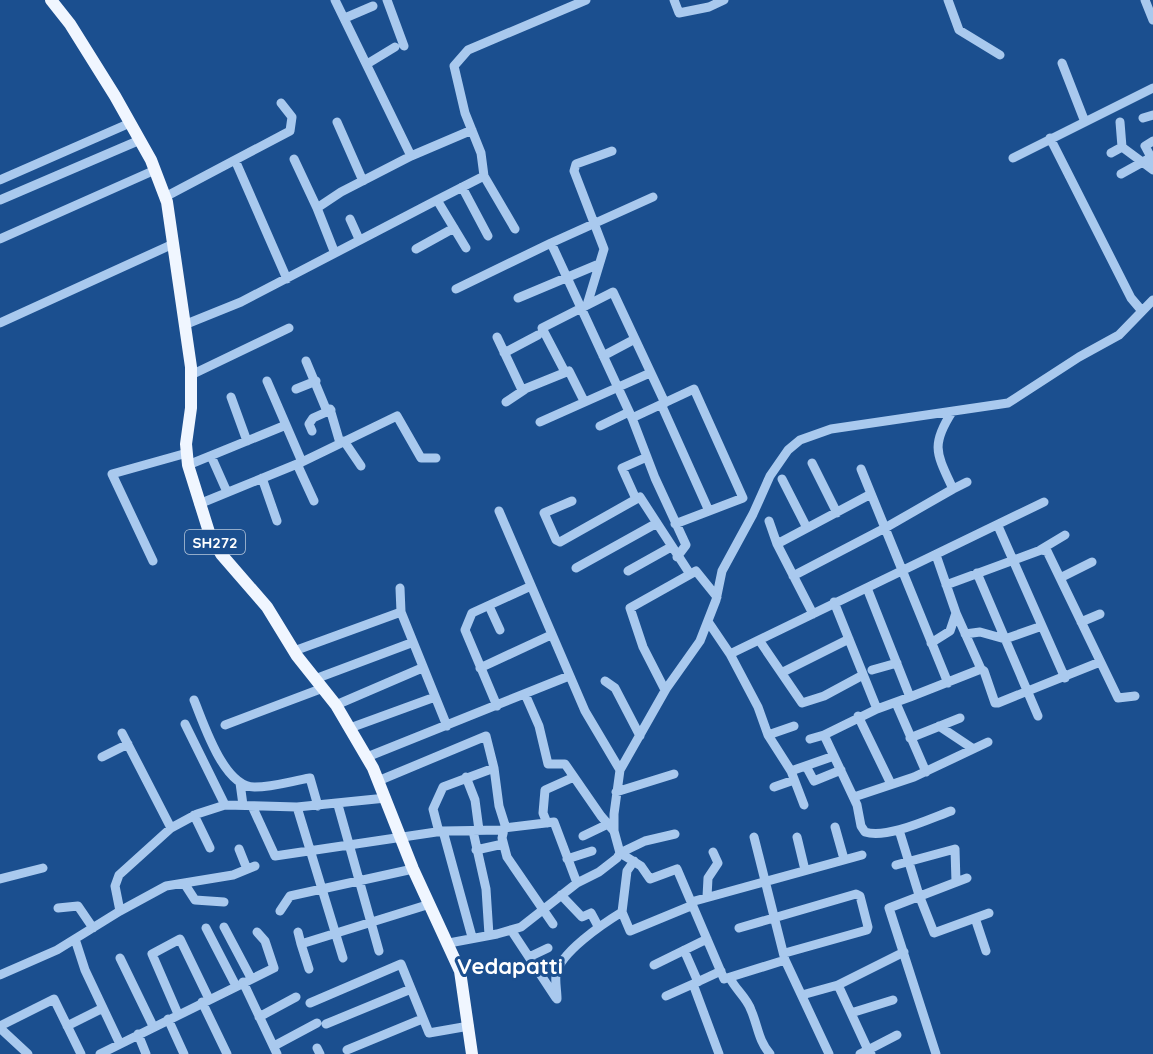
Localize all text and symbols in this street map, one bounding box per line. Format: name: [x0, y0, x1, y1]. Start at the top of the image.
road number: SH272: [185, 530, 245, 554]
district label: Vedapatti: [457, 952, 563, 980]

